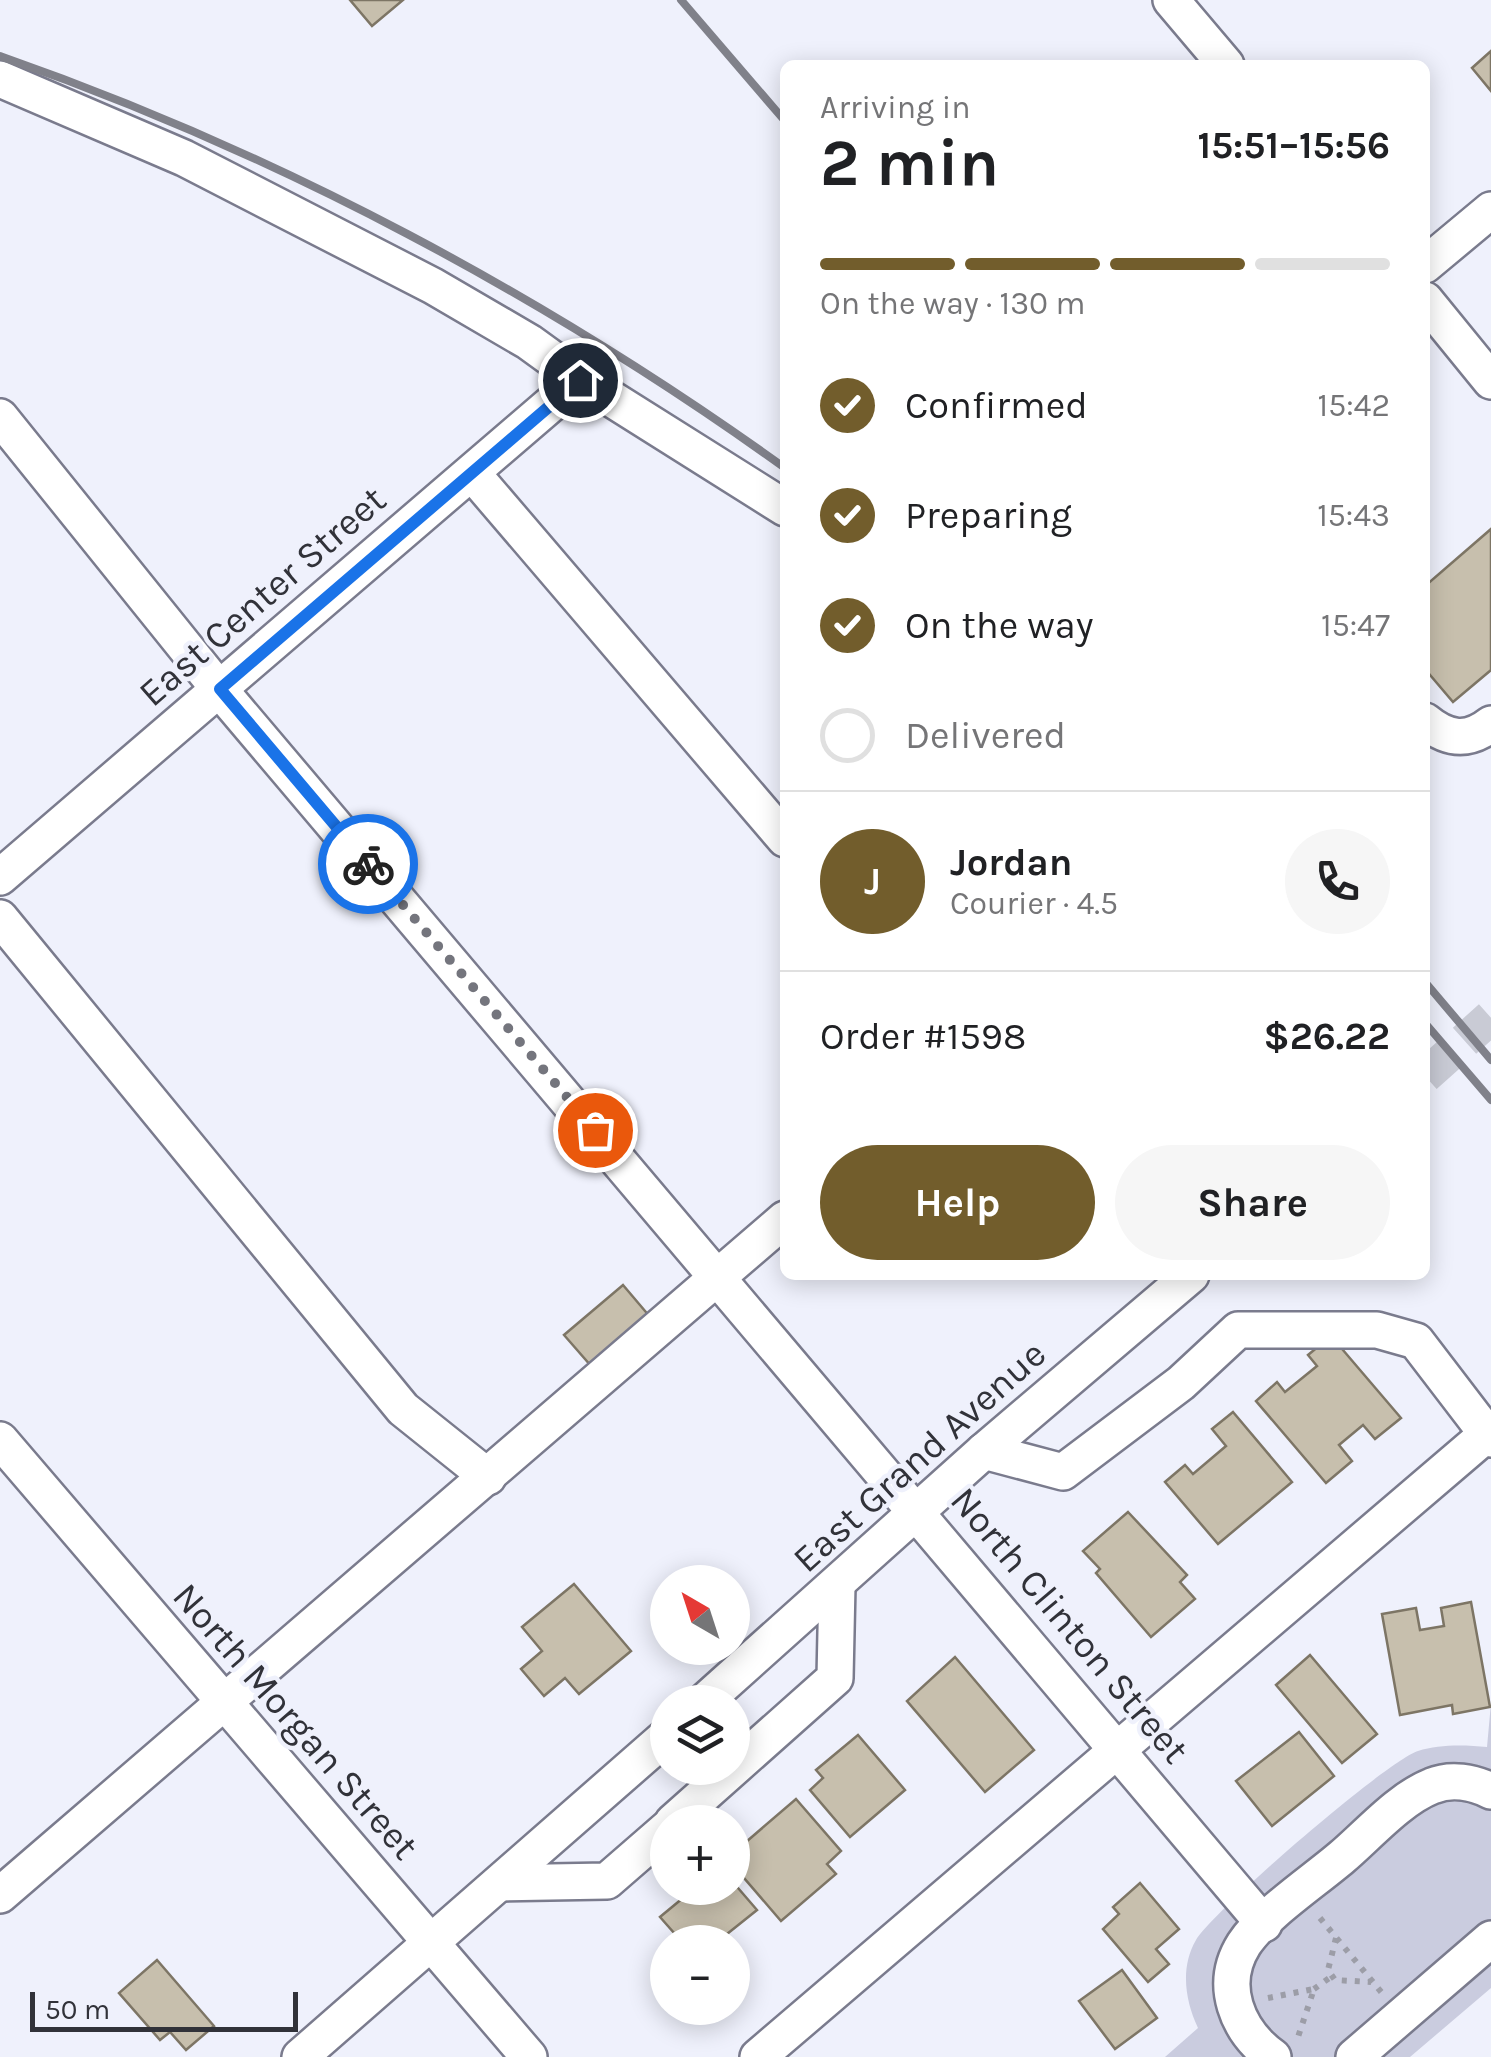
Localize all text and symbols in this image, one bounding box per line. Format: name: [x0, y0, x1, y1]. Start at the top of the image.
text: Arriving in: [820, 89, 971, 126]
text: 15:51–15:56: [1197, 123, 1390, 168]
text: 2 min: [820, 125, 999, 201]
text: On the way · 130 m: [820, 285, 1086, 322]
pin: [538, 338, 623, 423]
icon: home: [553, 353, 608, 408]
icon: check: [820, 378, 875, 433]
text: Confirmed: [905, 383, 1088, 428]
text: 15:42: [1318, 387, 1390, 424]
street label: East Center Street: [130, 477, 395, 716]
icon: check: [820, 488, 875, 543]
text: Preparing: [905, 493, 1072, 538]
text: 15:43: [1317, 497, 1390, 534]
icon: check: [820, 598, 875, 653]
text: On the way: [905, 603, 1093, 648]
text: 15:47: [1321, 607, 1390, 644]
text: Delivered: [905, 713, 1066, 758]
courier: [318, 814, 418, 914]
button: phone: [1285, 829, 1390, 934]
icon: bike: [341, 837, 396, 892]
text: Jordan: [950, 840, 1073, 885]
text: J: [864, 859, 881, 904]
text: Courier · 4.5: [950, 885, 1118, 922]
text: Order #1598: [820, 1014, 1026, 1059]
text: $26.22: [1264, 1014, 1390, 1059]
pin: [553, 1088, 638, 1173]
icon: bag: [568, 1103, 623, 1158]
button: Help: [820, 1145, 1095, 1260]
button: Share: [1115, 1145, 1390, 1260]
street label: East Grand Avenue: [784, 1331, 1055, 1582]
street label: North Clinton Street: [941, 1478, 1198, 1772]
north arrow: [650, 1565, 750, 1665]
map controls: [650, 1565, 750, 2025]
street label: North Morgan Street: [163, 1574, 428, 1869]
button: layers: [650, 1685, 750, 1785]
button: +: [650, 1805, 750, 1905]
button: −: [650, 1925, 750, 2025]
scale bar: [30, 1987, 298, 2032]
text: 50 m: [45, 1993, 110, 2026]

